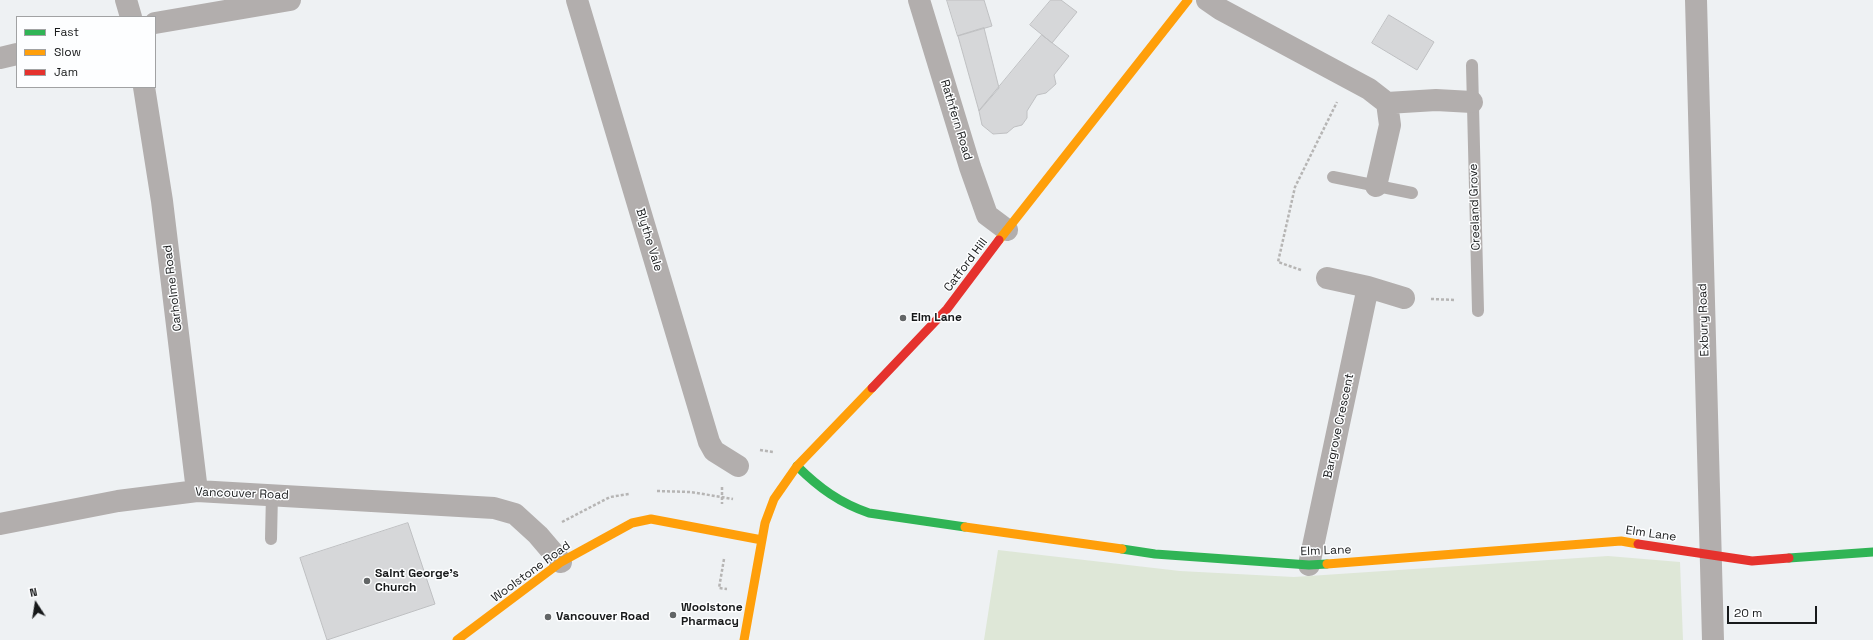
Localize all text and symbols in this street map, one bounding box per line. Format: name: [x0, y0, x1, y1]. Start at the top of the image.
legend: [16, 16, 156, 88]
text: Fast: [54, 24, 79, 40]
text: Slow: [54, 44, 81, 60]
text: Jam: [54, 64, 78, 80]
street label: Rathfern Road: [937, 78, 975, 162]
street label: Creeland Grove: [1466, 163, 1484, 251]
street label: Blythe Vale: [633, 207, 665, 273]
street label: Catford Hill: [941, 235, 991, 295]
street label: Carholme Road: [161, 244, 185, 332]
street label: Exbury Road: [1696, 283, 1712, 357]
place label: Elm Lane: [911, 311, 962, 325]
marker: Elm Lane: [898, 313, 908, 323]
street label: Bargrove Crescent: [1321, 372, 1357, 480]
street label: Vancouver Road: [195, 485, 289, 503]
street label: Elm Lane: [1625, 523, 1677, 545]
street label: Woolstone Road: [489, 539, 573, 605]
street label: Elm Lane: [1300, 543, 1352, 559]
place label: Saint George's Church: [375, 567, 459, 595]
marker: Saint George's Church: [362, 576, 372, 586]
north arrow: [16, 584, 56, 624]
text: N: [28, 585, 39, 600]
scale bar: [1729, 598, 1819, 624]
place label: Woolstone Pharmacy: [681, 601, 743, 629]
text: 20 m: [1734, 605, 1762, 621]
place label: Vancouver Road: [556, 610, 650, 624]
marker: Woolstone Pharmacy: [668, 610, 678, 620]
marker: Vancouver Road: [543, 612, 553, 622]

